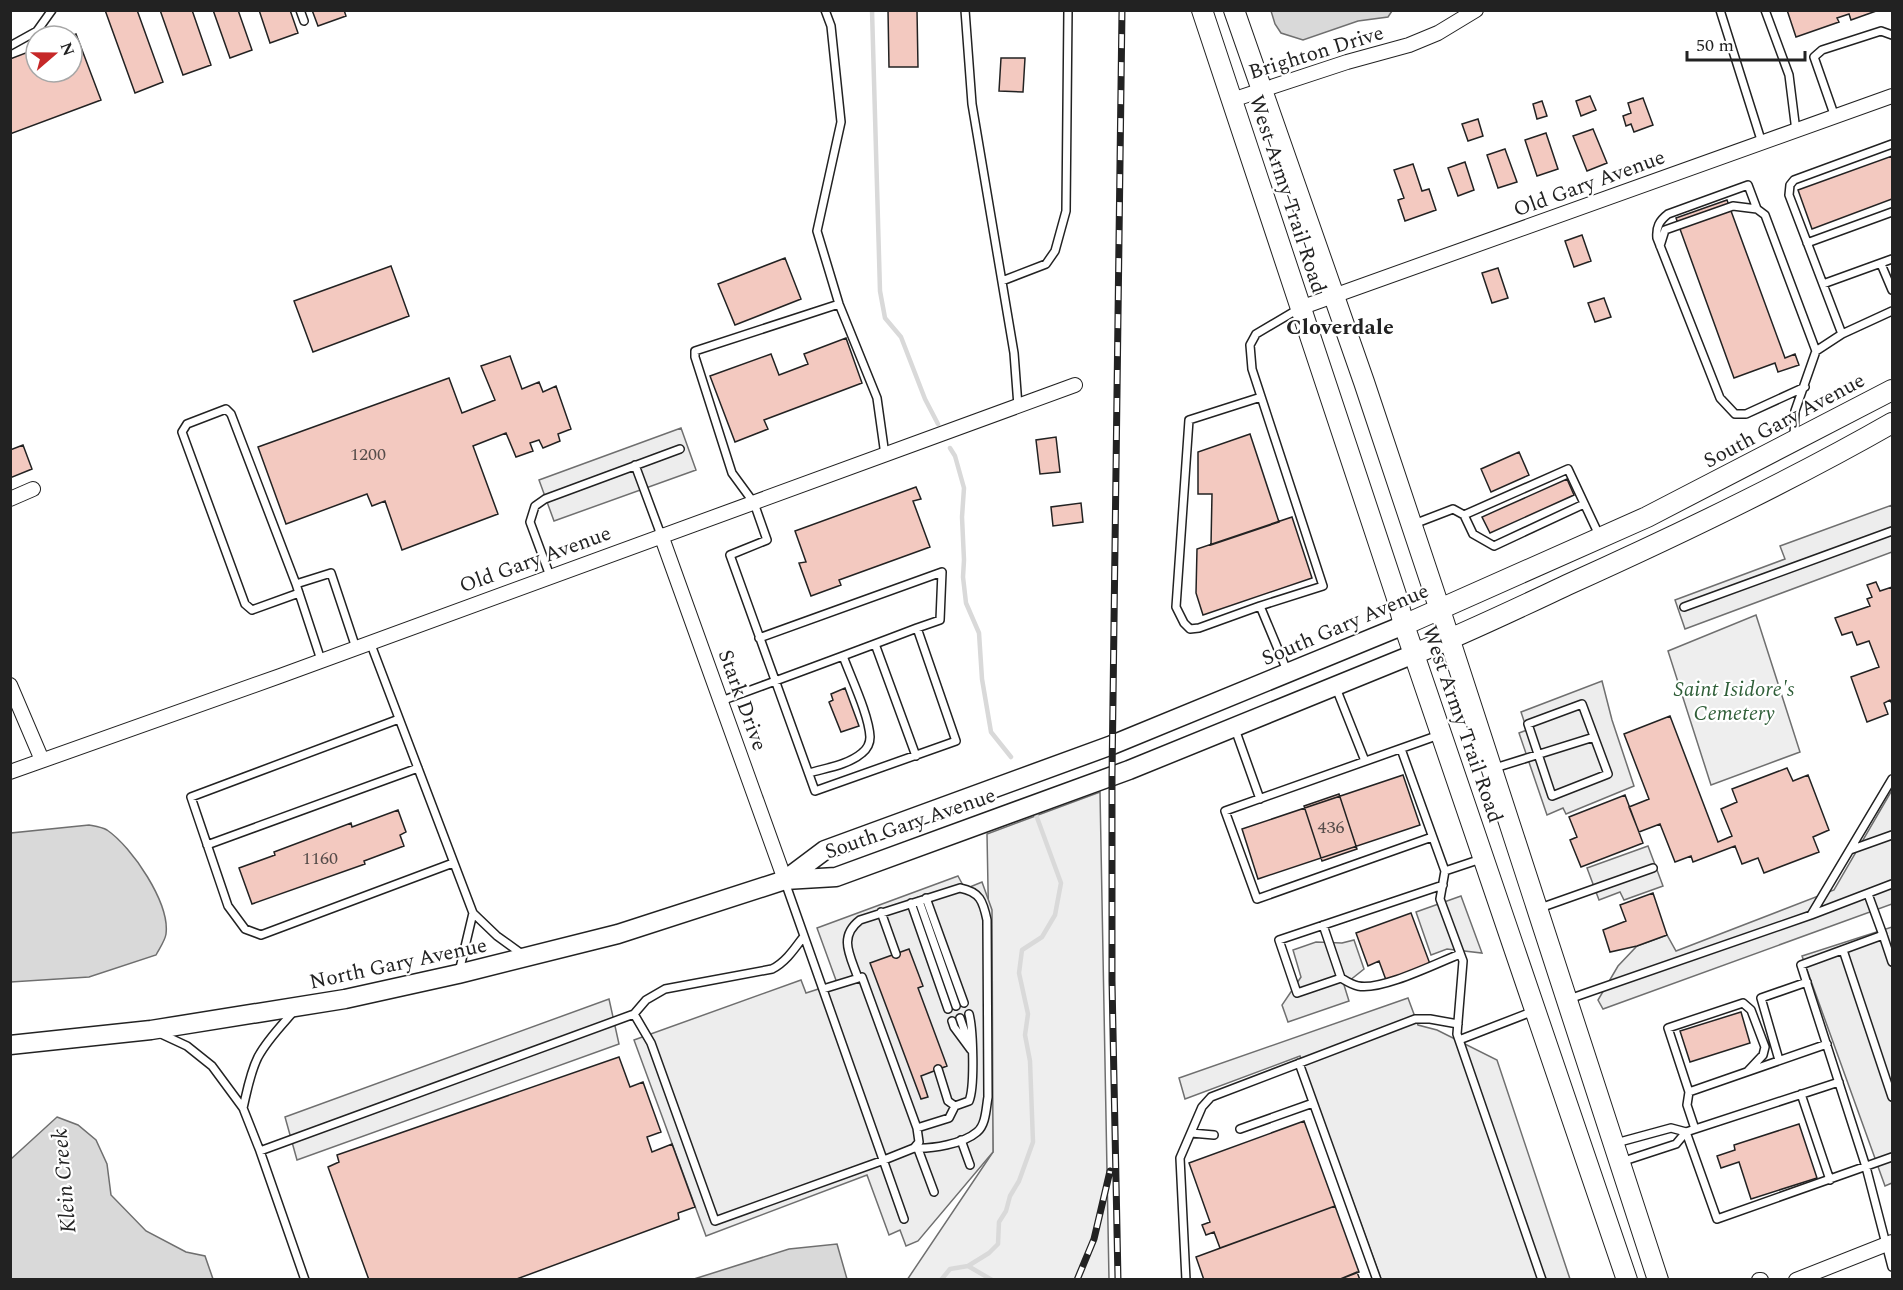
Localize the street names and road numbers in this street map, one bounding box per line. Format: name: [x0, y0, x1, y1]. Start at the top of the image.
street label: Brighton Drive: [1245, 17, 1388, 89]
street label: West Army Trail Road: [1240, 91, 1334, 298]
street label: Old Gary Avenue: [1509, 142, 1670, 226]
street label: South Gary Avenue: [1698, 365, 1871, 477]
street label: Old Gary Avenue: [455, 518, 616, 602]
street label: South Gary Avenue: [1257, 575, 1434, 675]
street label: West Army Trail Road: [1413, 621, 1511, 827]
street label: Stark Drive: [709, 645, 775, 756]
street label: South Gary Avenue: [820, 780, 1000, 868]
street label: North Gary Avenue: [306, 930, 490, 998]

